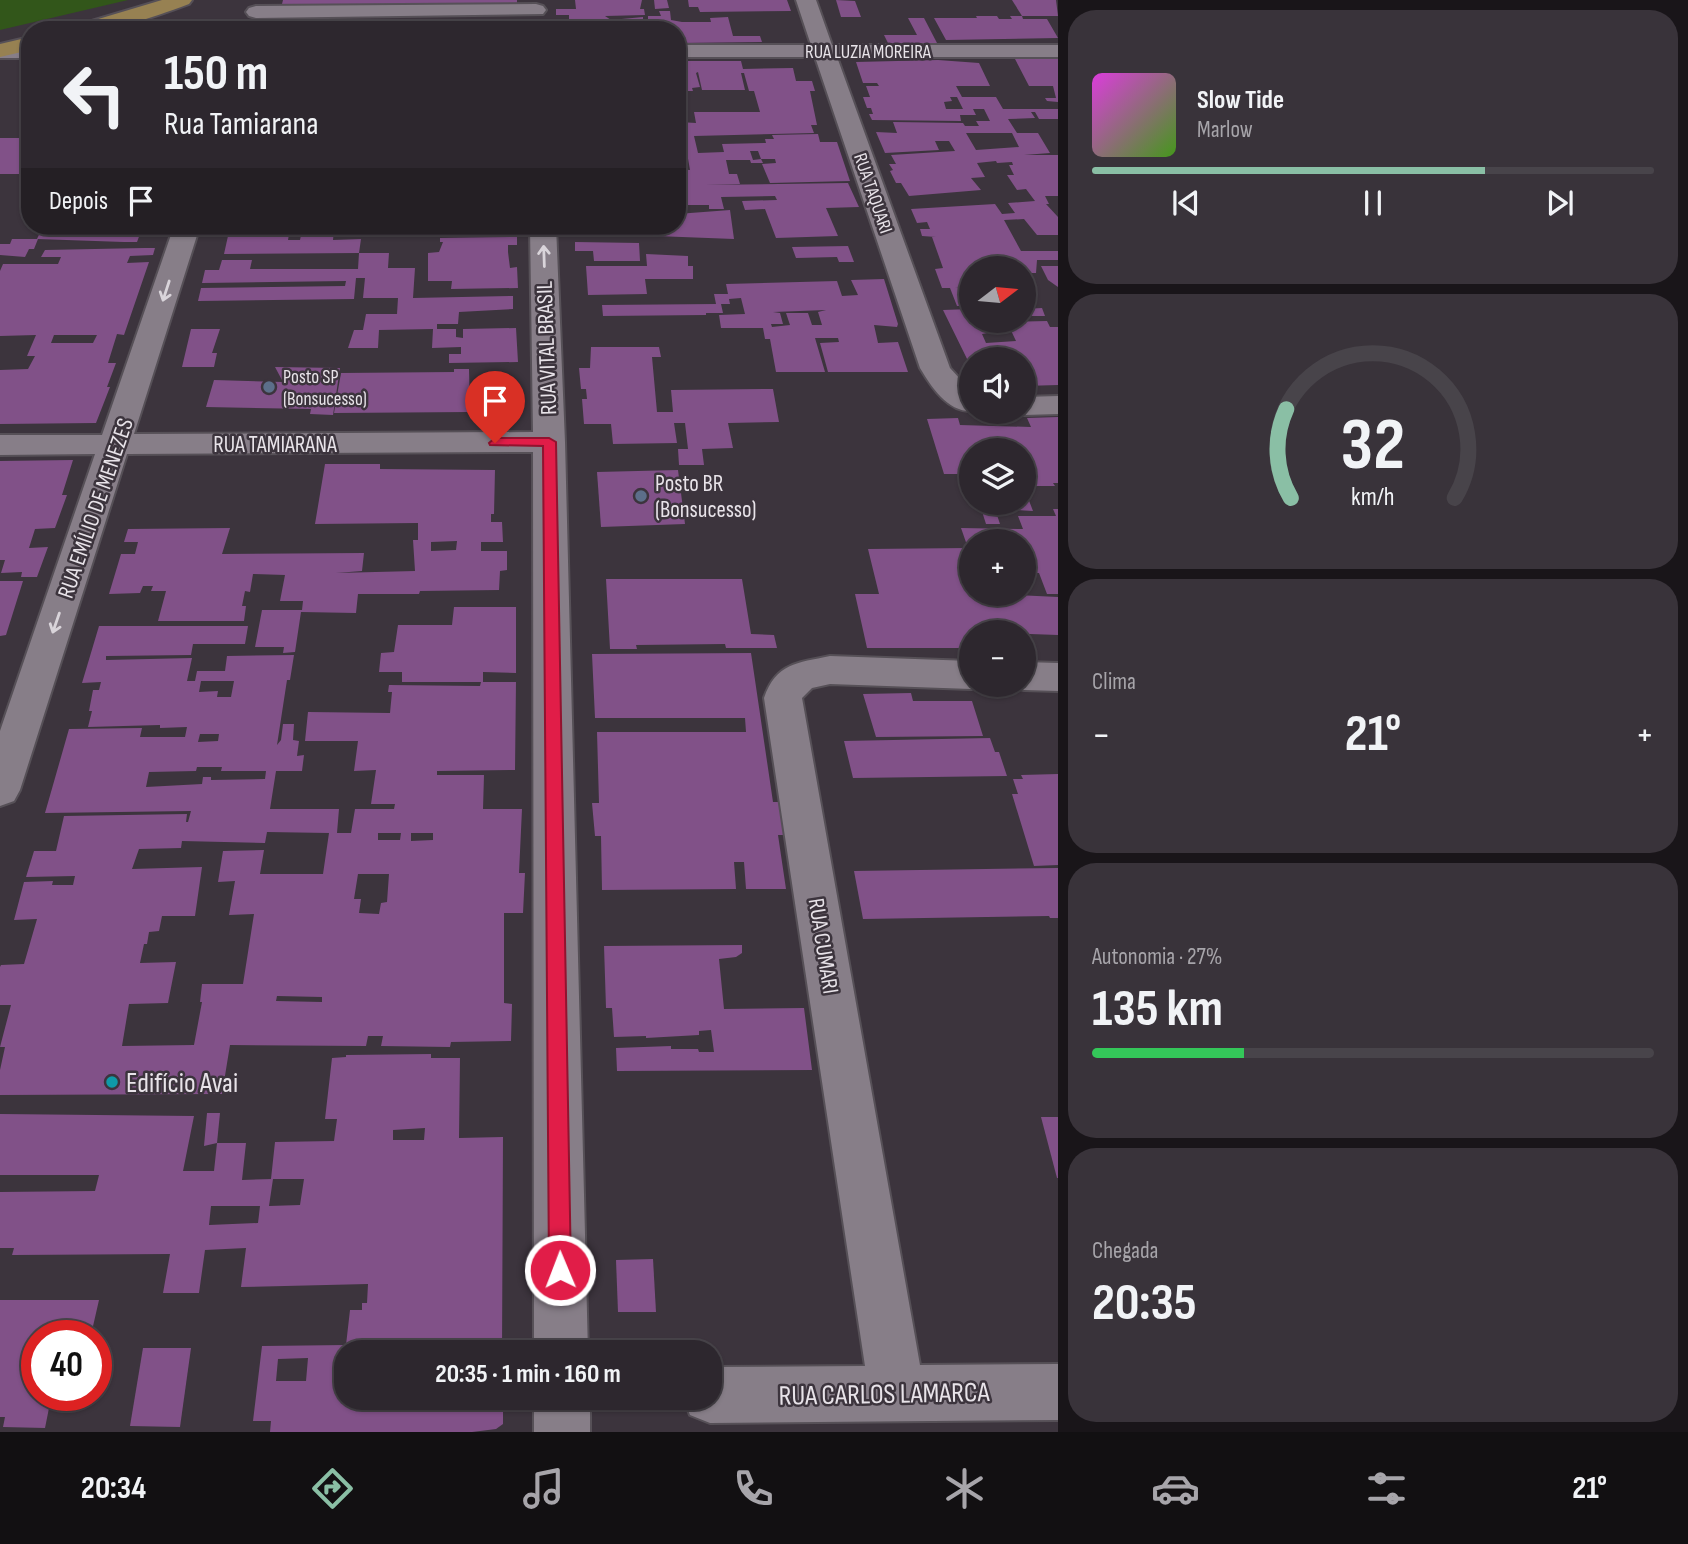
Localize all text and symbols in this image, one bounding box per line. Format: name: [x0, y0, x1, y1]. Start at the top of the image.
street label: RUA LUZIA MOREIRA: [805, 41, 932, 64]
text: 150 m: [164, 45, 268, 104]
icon: left: [49, 49, 140, 140]
text: Slow Tide: [1197, 85, 1284, 116]
text: Rua Tamiarana: [164, 105, 319, 144]
text: Marlow: [1197, 116, 1253, 144]
street label: RUA TAQUARI: [848, 150, 897, 237]
icon: arrive: [122, 182, 160, 220]
icon: previous: [1167, 184, 1205, 222]
icon: pause: [1354, 184, 1392, 222]
icon: next: [1541, 184, 1579, 222]
text: Depois: [49, 186, 108, 217]
one-way arrow: [537, 244, 550, 267]
north arrow: [959, 256, 1036, 332]
map controls: [959, 256, 1036, 697]
one-way arrow: [159, 279, 172, 301]
street label: RUA VITAL BRASIL: [531, 280, 563, 415]
button: sound: [959, 347, 1036, 424]
place label: Posto SP (Bonsucesso): [283, 366, 367, 411]
pin: [465, 371, 525, 443]
marker: Posto SP (Bonsucesso): [261, 379, 277, 395]
icon: arrive: [476, 382, 514, 420]
text: 32: [1341, 402, 1405, 490]
street label: RUA EMÍLIO DE MENEZES: [52, 415, 140, 602]
street label: RUA TAMIARANA: [213, 431, 337, 459]
button: layers: [959, 438, 1036, 515]
place label: Posto BR (Bonsucesso): [655, 470, 757, 524]
text: km/h: [1351, 481, 1395, 512]
marker: Posto BR (Bonsucesso): [633, 488, 649, 504]
button: +: [959, 529, 1036, 606]
one-way arrow: [49, 612, 62, 634]
button: −: [959, 620, 1036, 697]
text: Clima: [1092, 668, 1136, 696]
text: 21°: [1345, 703, 1401, 766]
text: −: [1092, 713, 1111, 758]
text: +: [1635, 713, 1654, 758]
street label: RUA CUMARI: [802, 896, 844, 996]
text: Autonomia · 27%: [1092, 943, 1222, 971]
text: 135 km: [1092, 978, 1223, 1041]
place label: Edifício Avai: [126, 1067, 238, 1100]
marker: Edifício Avai: [104, 1074, 120, 1090]
position arrow: [523, 1233, 597, 1307]
text: Chegada: [1092, 1237, 1158, 1265]
text: 20:35: [1092, 1272, 1197, 1335]
speed limit sign: 40: [21, 1320, 112, 1411]
text: 20:35 · 1 min · 160 m: [435, 1359, 621, 1390]
street label: RUA CARLOS LAMARCA: [778, 1376, 991, 1413]
icon: directions: [308, 1464, 357, 1513]
icon: music: [519, 1464, 568, 1513]
icon: phone: [729, 1464, 778, 1513]
icon: climate: [940, 1464, 989, 1513]
icon: car: [1151, 1464, 1200, 1513]
icon: filters: [1362, 1464, 1411, 1513]
text: 20:34: [81, 1469, 146, 1508]
text: 21°: [1572, 1469, 1607, 1508]

